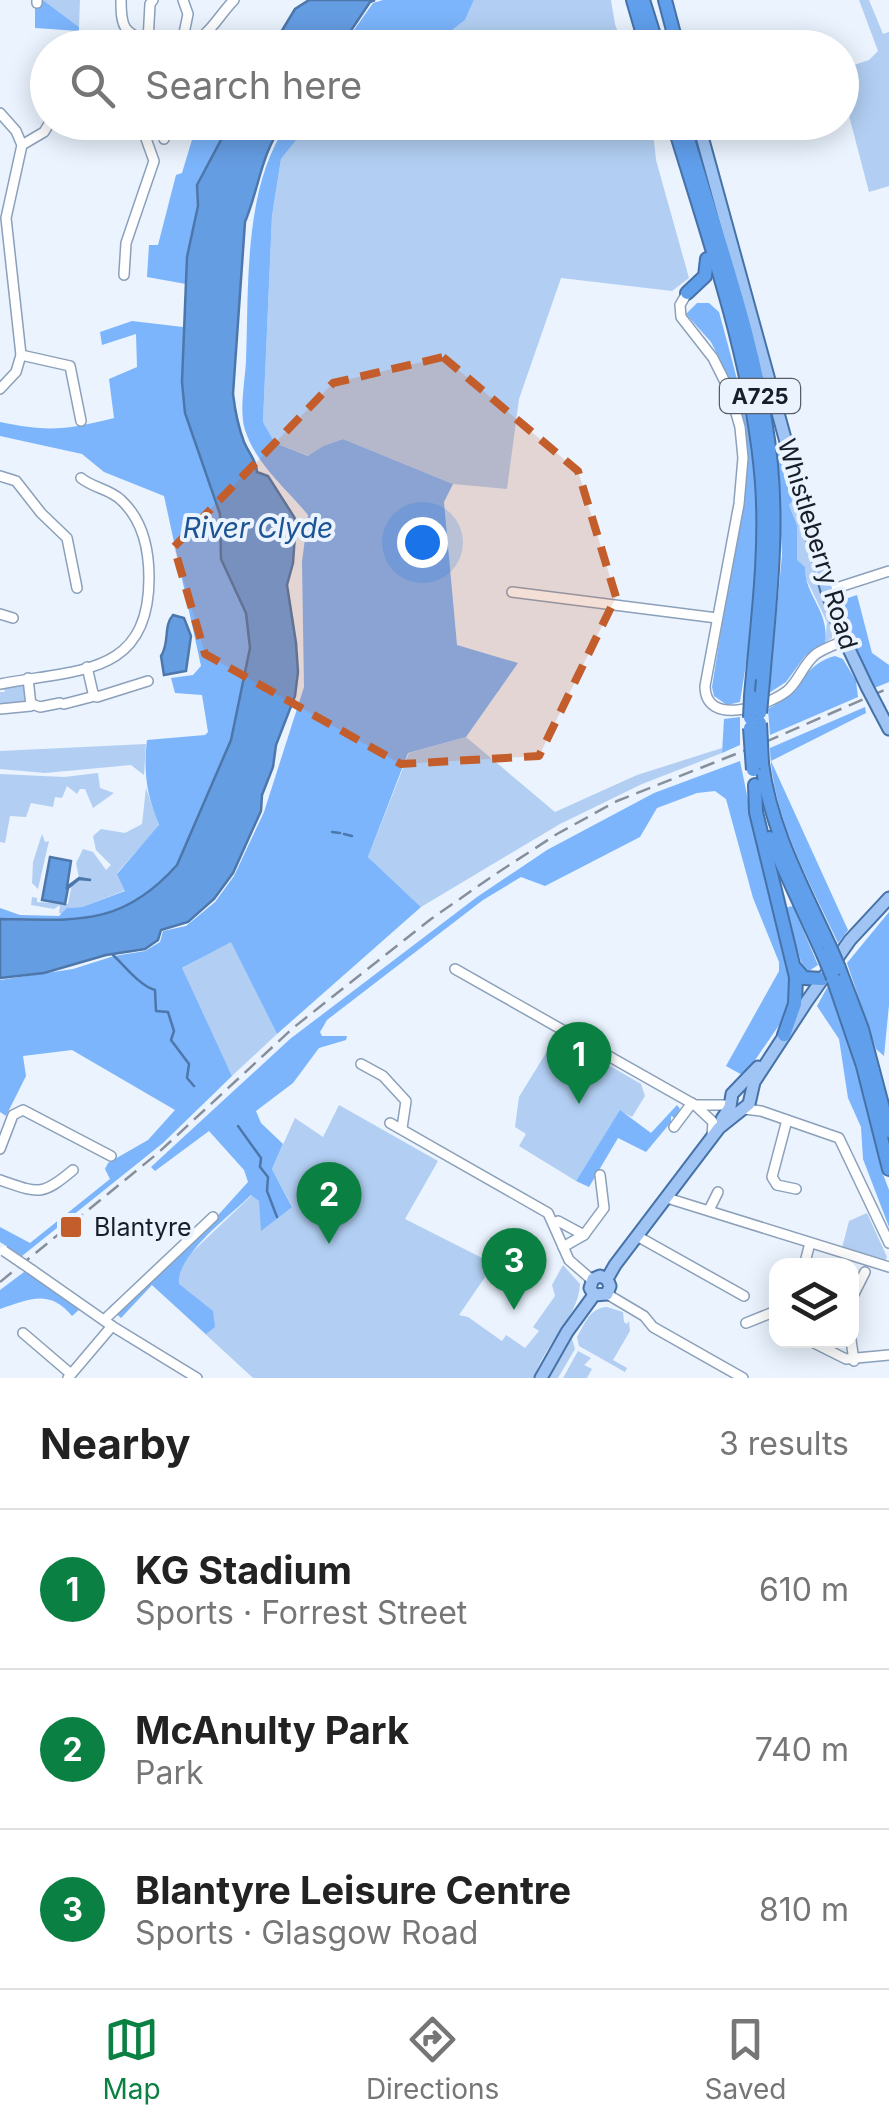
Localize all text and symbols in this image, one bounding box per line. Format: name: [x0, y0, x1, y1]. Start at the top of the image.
search box: [30, 30, 859, 140]
icon: search: [65, 58, 120, 113]
text: Search here: [145, 62, 362, 108]
road number: A725: [720, 379, 800, 413]
street label: Whistleberry Road: [772, 435, 864, 653]
water label: River Clyde: [183, 511, 333, 545]
your location: [397, 517, 448, 568]
pin: 1: [546, 1022, 612, 1104]
pin: 2: [296, 1162, 362, 1244]
place label: Blantyre: [94, 1212, 192, 1242]
marker: Blantyre: [58, 1214, 84, 1240]
pin: 3: [482, 1228, 546, 1310]
map controls: [769, 1258, 859, 1348]
button: layers: [769, 1258, 859, 1348]
text: Nearby: [40, 1418, 191, 1469]
text: 3 results: [719, 1424, 849, 1463]
text: KG Stadium: [135, 1547, 352, 1593]
text: 1: [66, 1570, 79, 1609]
text: 610 m: [759, 1570, 849, 1609]
text: Sports · Forrest Street: [135, 1593, 467, 1632]
text: McAnulty Park: [135, 1707, 409, 1753]
text: 2: [62, 1730, 83, 1769]
text: 740 m: [755, 1730, 849, 1769]
text: Park: [135, 1753, 204, 1792]
text: Blantyre Leisure Centre: [135, 1867, 571, 1913]
text: 3: [62, 1890, 83, 1929]
text: 810 m: [759, 1890, 849, 1929]
text: Sports · Glasgow Road: [135, 1913, 478, 1952]
tab: Map: [103, 2012, 161, 2106]
tab: Directions: [366, 2012, 499, 2106]
tab: Saved: [704, 2012, 786, 2106]

